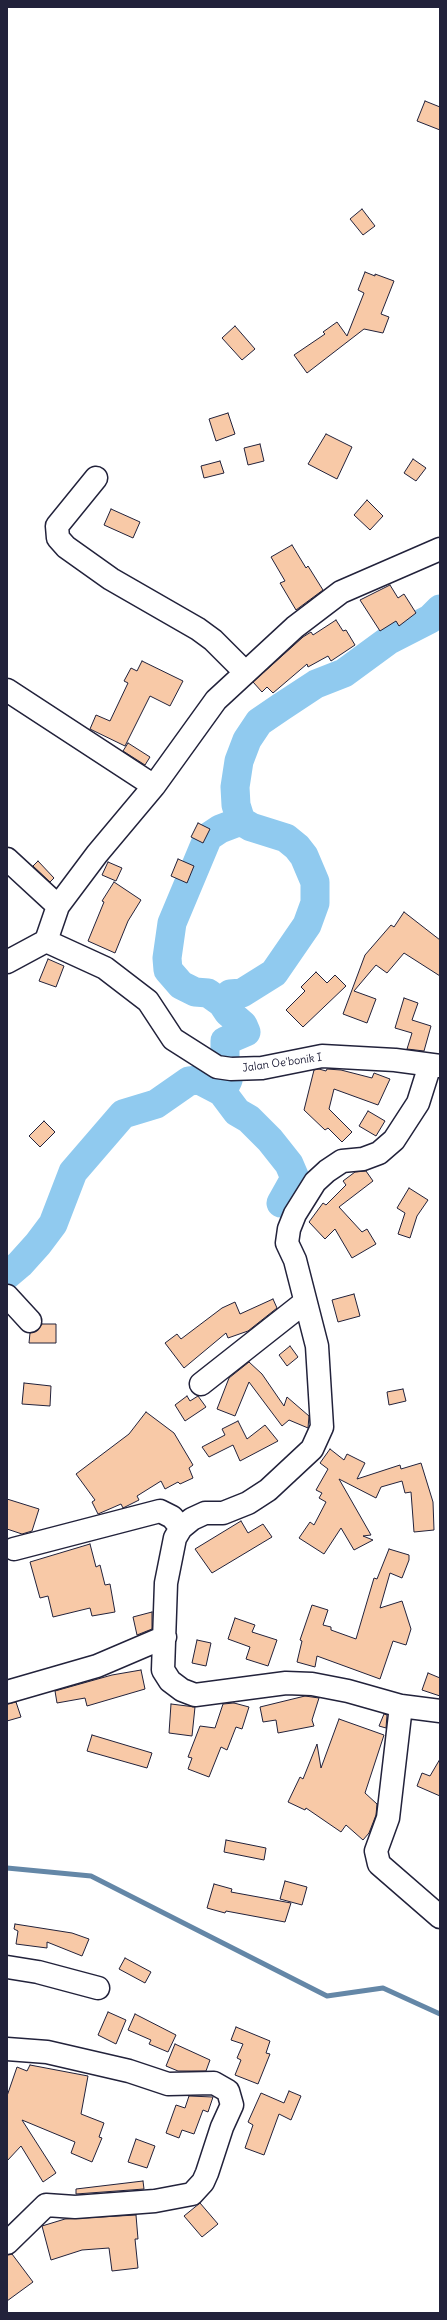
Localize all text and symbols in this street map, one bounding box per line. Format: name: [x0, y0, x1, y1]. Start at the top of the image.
street label: Jalan Oe'bonik I: [241, 1051, 323, 1075]

